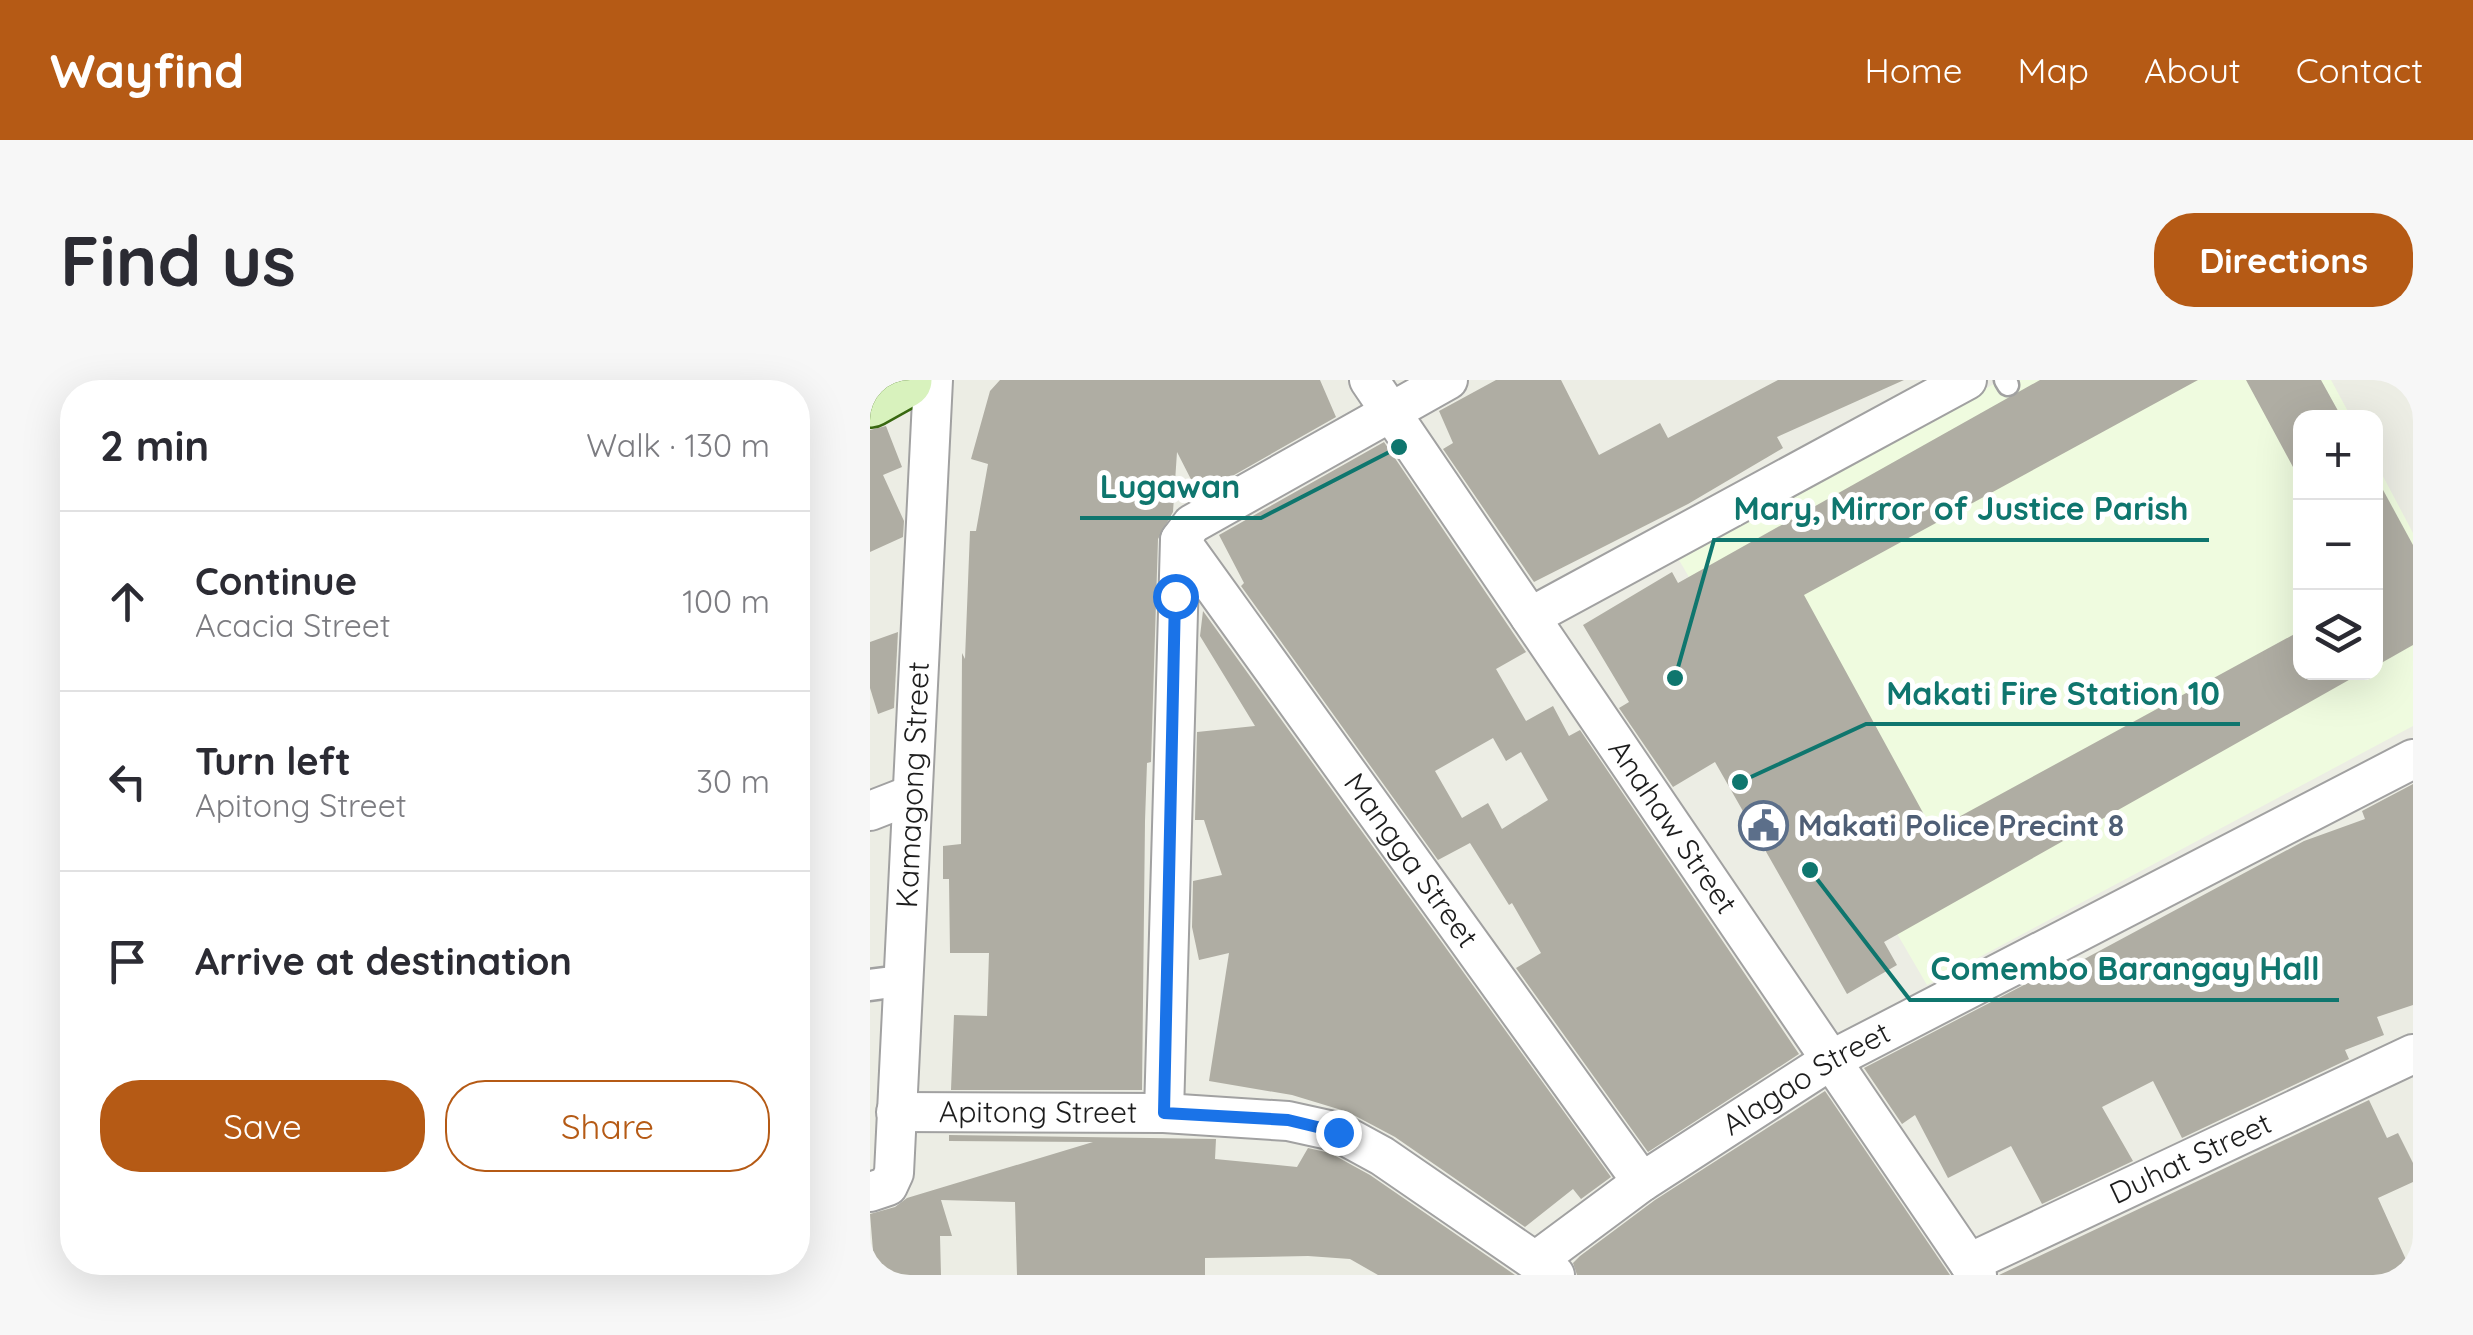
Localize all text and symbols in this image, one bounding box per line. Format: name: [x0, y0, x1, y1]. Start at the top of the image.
text: Wayfind: [50, 40, 244, 100]
text: Home: [1865, 48, 1963, 92]
text: Map: [2018, 48, 2089, 92]
text: About: [2144, 48, 2241, 92]
text: Contact: [2296, 48, 2423, 92]
button: Directions: [2154, 213, 2413, 307]
text: Find us: [60, 216, 296, 304]
map controls: [2293, 410, 2383, 680]
button: +: [2293, 410, 2383, 500]
text: 2 min: [100, 419, 209, 472]
text: Walk · 130 m: [586, 425, 770, 465]
callout: Lugawan: [1080, 456, 1261, 518]
text: Lugawan: [1100, 466, 1240, 506]
callout: Mary, Mirror of Justice Parish: [1714, 478, 2209, 540]
text: Mary, Mirror of Justice Parish: [1733, 488, 2189, 528]
button: −: [2293, 500, 2383, 590]
text: Continue: [195, 557, 357, 605]
icon: ahead: [100, 574, 155, 629]
route start: [1153, 574, 1199, 620]
text: 100 m: [682, 581, 770, 621]
button: layers: [2293, 590, 2383, 680]
text: Acacia Street: [195, 605, 391, 645]
street label: Kamagong Street: [887, 661, 937, 909]
callout: Makati Fire Station 10: [1866, 662, 2240, 724]
text: Makati Fire Station 10: [1886, 673, 2220, 713]
street label: Anahaw Street: [1601, 732, 1746, 921]
text: Turn left: [195, 737, 351, 785]
icon: left: [100, 754, 155, 809]
text: 30 m: [696, 761, 770, 801]
street label: Mangga Street: [1336, 765, 1487, 955]
text: Apitong Street: [195, 785, 407, 825]
public building icon: Makati Police Precint 8: [1737, 800, 1789, 852]
place label: Makati Police Precint 8: [1798, 806, 2124, 844]
icon: arrive: [100, 934, 155, 989]
text: Arrive at destination: [195, 937, 572, 985]
callout: Comembo Barangay Hall: [1910, 938, 2339, 1000]
text: Comembo Barangay Hall: [1930, 948, 2320, 988]
street label: Alagao Street: [1715, 1013, 1896, 1143]
button: Save: [100, 1080, 425, 1172]
button: Share: [445, 1080, 770, 1172]
street label: Apitong Street: [939, 1092, 1137, 1131]
street label: Duhat Street: [2103, 1103, 2277, 1212]
route end: [1316, 1110, 1362, 1156]

